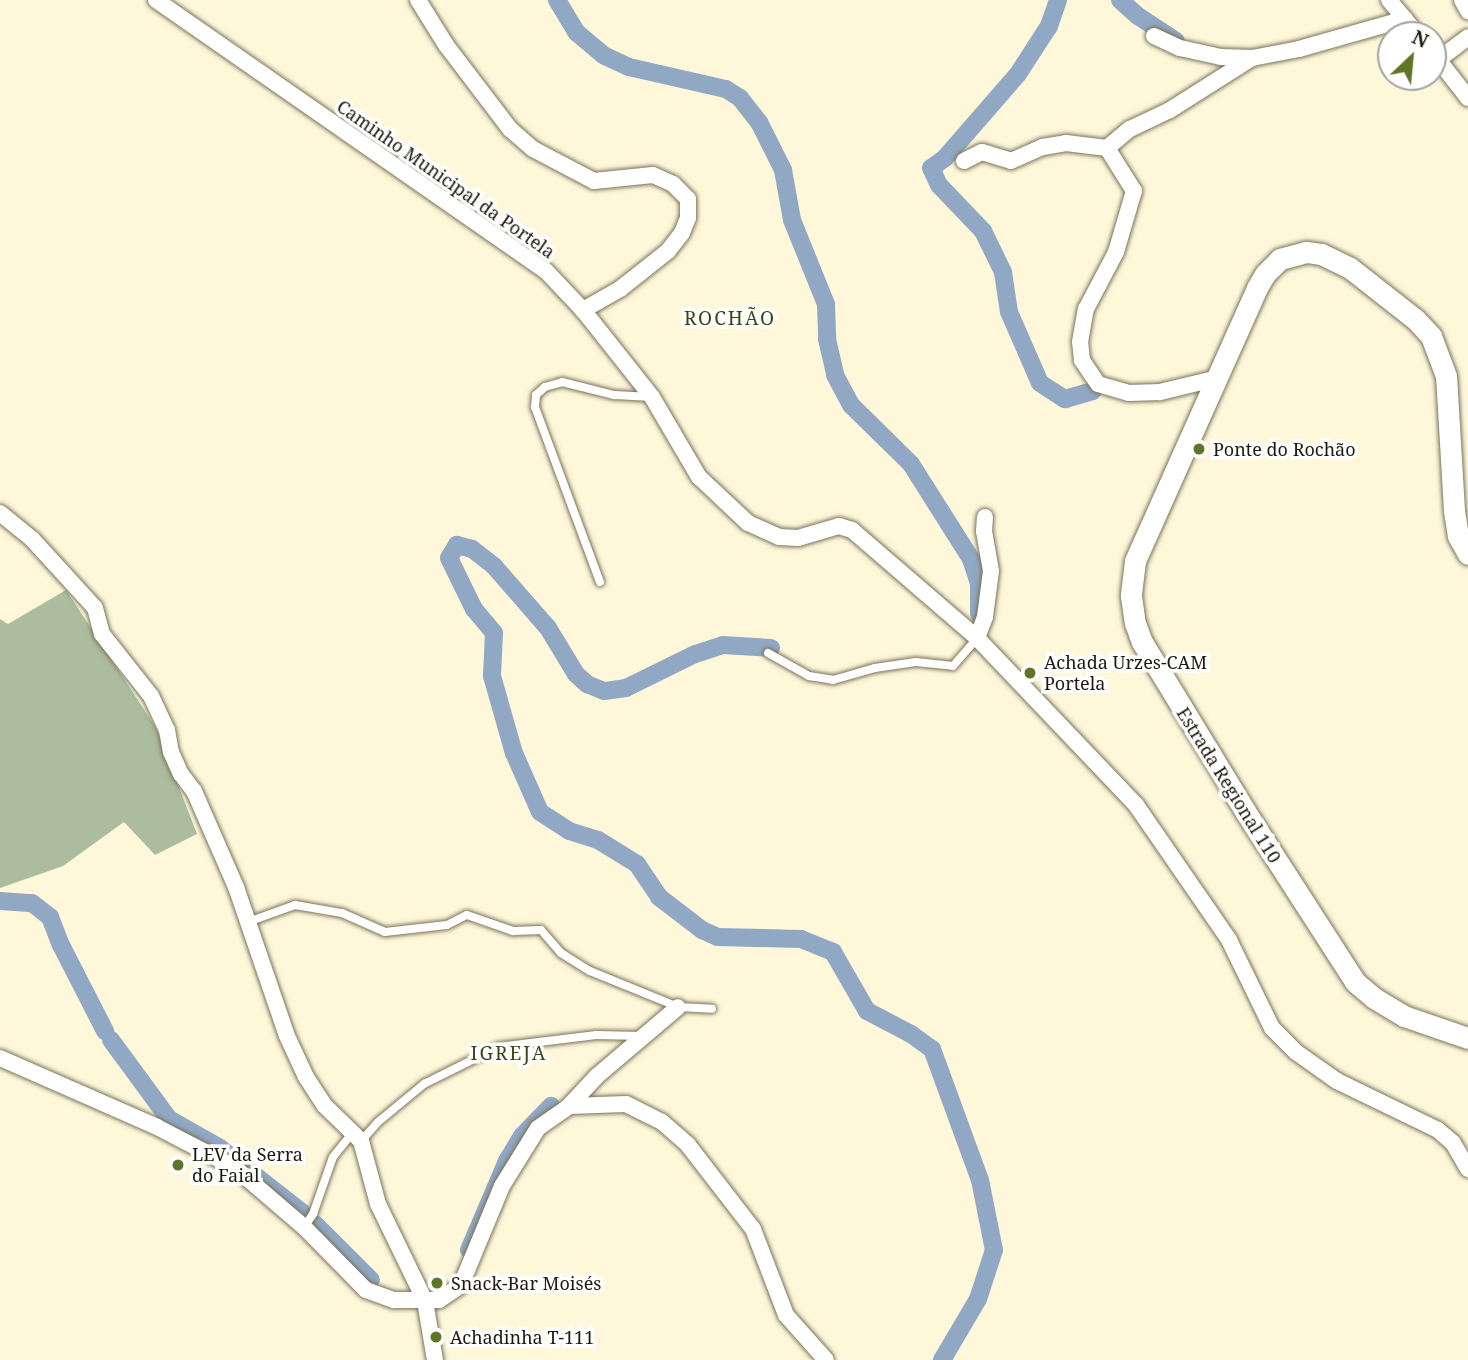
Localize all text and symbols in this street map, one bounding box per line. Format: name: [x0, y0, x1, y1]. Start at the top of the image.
north arrow: [1377, 21, 1447, 91]
text: N: [1408, 24, 1433, 54]
street label: Caminho Municipal da Portela: [333, 95, 559, 263]
district label: ROCHÃO: [685, 308, 775, 330]
place label: Ponte do Rochão: [1213, 438, 1356, 460]
marker: Ponte do Rochão: [1191, 441, 1207, 457]
place label: Achada Urzes-CAM Portela: [1044, 652, 1207, 694]
marker: Achada Urzes-CAM Portela: [1022, 665, 1038, 681]
street label: Estrada Regional 110: [1172, 703, 1286, 867]
district label: IGREJA: [471, 1043, 547, 1065]
place label: LEV da Serra do Faial: [192, 1144, 303, 1186]
marker: LEV da Serra do Faial: [170, 1157, 186, 1173]
place label: Snack-Bar Moisés: [451, 1272, 601, 1294]
marker: Snack-Bar Moisés: [429, 1275, 445, 1291]
place label: Achadinha T-111: [450, 1326, 594, 1348]
marker: Achadinha T-111: [428, 1329, 444, 1345]

